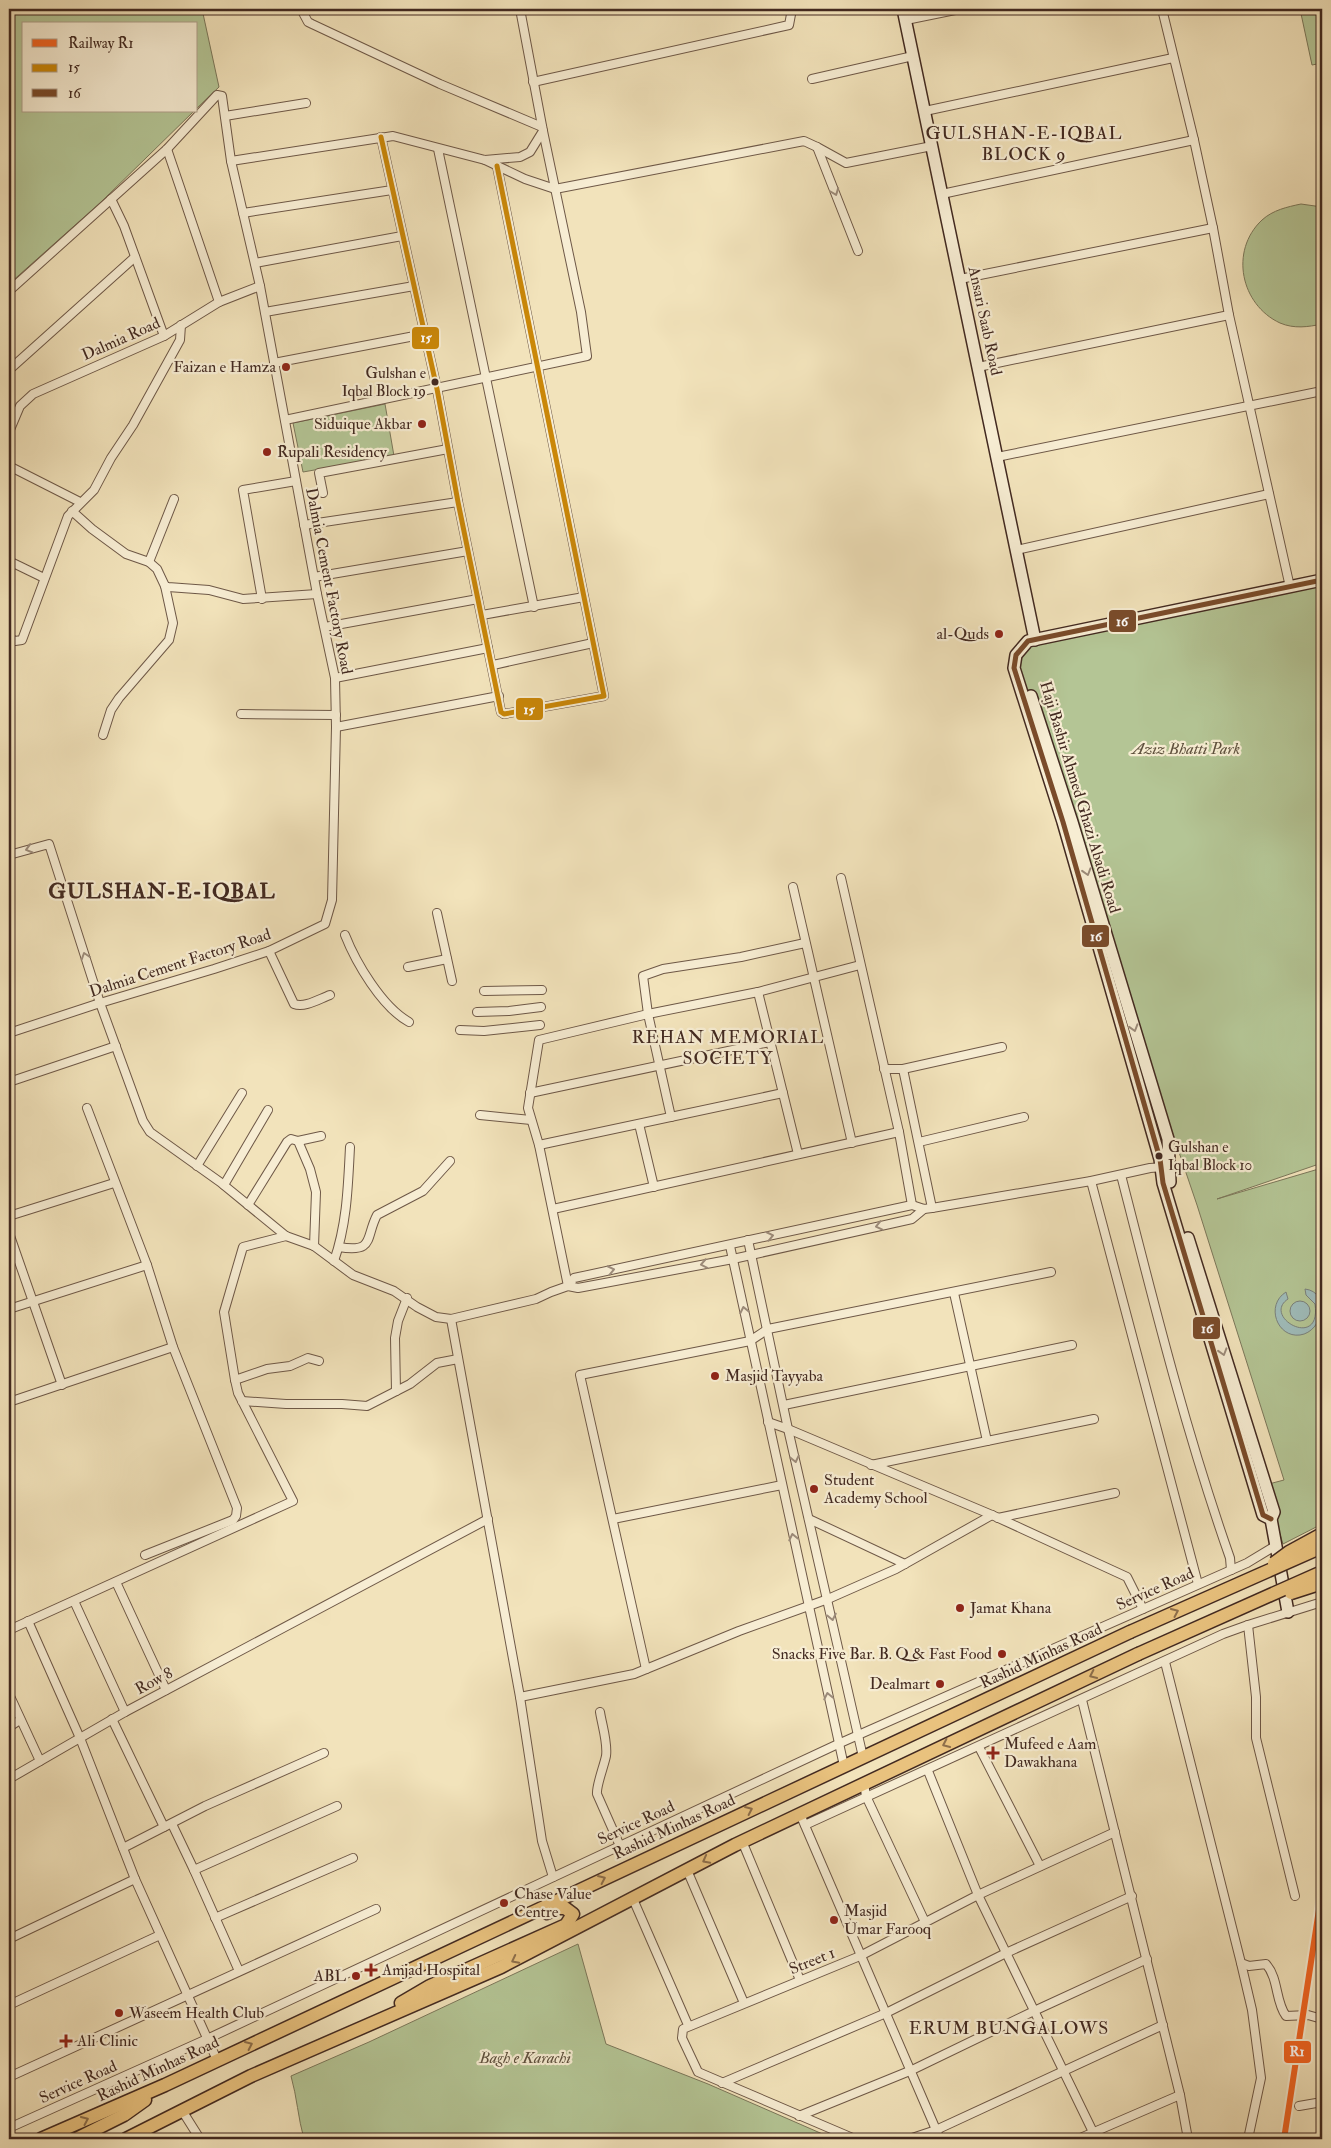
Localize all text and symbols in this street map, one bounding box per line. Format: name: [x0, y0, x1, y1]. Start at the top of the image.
legend: [22, 22, 198, 112]
text: Railway R1: [68, 34, 134, 53]
text: 15: [68, 58, 80, 77]
text: 16: [68, 84, 82, 103]
district label: GULSHAN-E-IQBAL BLOCK 9: [925, 122, 1123, 166]
one-way arrow: [829, 187, 839, 196]
street label: Ansari Saab Road: [963, 264, 1006, 377]
street label: Dalmia Road: [79, 313, 163, 365]
line badge: 15: [411, 326, 440, 350]
text: 15: [420, 329, 432, 346]
place label: Faizan e Hamza: [173, 357, 276, 377]
marker: Faizan e Hamza: [280, 361, 292, 373]
place label: Gulshan e Iqbal Block 19: [342, 364, 426, 401]
marker: Gulshan e Iqbal Block 19: [430, 377, 440, 387]
place label: Siduique Akbar: [314, 414, 412, 434]
marker: Siduique Akbar: [416, 418, 428, 430]
place label: Rupali Residency: [277, 442, 388, 463]
marker: Rupali Residency: [261, 446, 273, 458]
street label: Dalmia Cement Factory Road: [301, 486, 357, 676]
line badge: 16: [1108, 609, 1137, 633]
text: 16: [1116, 613, 1129, 630]
place label: al-Quds: [936, 624, 989, 644]
marker: al-Quds: [993, 628, 1005, 640]
street label: Haji Bashir Ahmed Ghazi Abadi Road: [1035, 679, 1125, 916]
line badge: 15: [515, 697, 544, 721]
text: 15: [523, 701, 535, 718]
park label: Aziz Bhatti Park: [1130, 739, 1240, 759]
one-way arrow: [25, 844, 33, 854]
one-way arrow: [1082, 868, 1092, 876]
district label: GULSHAN-E-IQBAL: [48, 878, 276, 905]
street label: Dalmia Cement Factory Road: [87, 924, 273, 1002]
line badge: 16: [1081, 924, 1110, 948]
text: 16: [1090, 928, 1103, 945]
one-way arrow: [81, 952, 91, 961]
one-way arrow: [1129, 1023, 1139, 1031]
district label: REHAN MEMORIAL SOCIETY: [632, 1026, 824, 1070]
place label: Gulshan e Iqbal Block 10: [1168, 1138, 1252, 1175]
marker: Gulshan e Iqbal Block 10: [1154, 1151, 1164, 1161]
one-way arrow: [875, 1220, 884, 1231]
one-way arrow: [766, 1231, 775, 1241]
one-way arrow: [699, 1259, 708, 1269]
one-way arrow: [607, 1265, 616, 1276]
one-way arrow: [739, 1306, 749, 1315]
line badge: 16: [1192, 1316, 1221, 1340]
text: 16: [1201, 1320, 1214, 1337]
one-way arrow: [1218, 1347, 1228, 1356]
place label: Masjid Tayyaba: [725, 1366, 824, 1386]
marker: Masjid Tayyaba: [709, 1370, 721, 1382]
one-way arrow: [789, 1454, 800, 1463]
place label: Student Academy School: [823, 1470, 928, 1508]
marker: Student Academy School: [808, 1483, 820, 1495]
one-way arrow: [788, 1533, 799, 1542]
street label: Service Road: [1113, 1563, 1197, 1615]
place label: Jamat Khana: [969, 1598, 1052, 1619]
marker: Jamat Khana: [954, 1602, 966, 1614]
one-way arrow: [1170, 1608, 1179, 1619]
one-way arrow: [826, 1613, 837, 1622]
street label: Rashid Minhas Road: [977, 1619, 1105, 1693]
place label: Snacks Five Bar. B. Q & Fast Food: [772, 1644, 992, 1664]
marker: Snacks Five Bar. B. Q & Fast Food: [996, 1648, 1008, 1660]
street label: Row 8: [132, 1663, 177, 1699]
one-way arrow: [1090, 1669, 1099, 1679]
place label: Dealmart: [869, 1674, 930, 1694]
marker: Dealmart: [934, 1678, 946, 1690]
one-way arrow: [823, 1692, 834, 1701]
place label: Mufeed e Aam Dawakhana: [1004, 1734, 1097, 1772]
one-way arrow: [943, 1738, 952, 1748]
marker: Mufeed e Aam Dawakhana: [986, 1746, 1000, 1760]
street label: Rashid Minhas Road: [610, 1790, 738, 1864]
street label: Service Road: [594, 1796, 678, 1850]
one-way arrow: [744, 1806, 753, 1816]
one-way arrow: [702, 1854, 711, 1864]
one-way arrow: [597, 1875, 606, 1885]
place label: Chase Value Centre: [514, 1884, 592, 1922]
marker: Chase Value Centre: [498, 1897, 510, 1909]
place label: Masjid Umar Farooq: [844, 1901, 932, 1939]
marker: Masjid Umar Farooq: [828, 1914, 840, 1926]
street label: Street 1: [786, 1943, 838, 1979]
one-way arrow: [511, 1954, 520, 1964]
place label: Amjad Hospital: [381, 1960, 480, 1981]
marker: Amjad Hospital: [364, 1963, 378, 1977]
place label: ABL: [313, 1966, 346, 1986]
marker: ABL: [350, 1970, 362, 1982]
place label: Waseem Health Club: [128, 2003, 264, 2023]
marker: Waseem Health Club: [113, 2007, 125, 2019]
district label: ERUM BUNGALOWS: [909, 2017, 1109, 2040]
place label: Ali Clinic: [76, 2031, 138, 2051]
street label: Rashid Minhas Road: [94, 2032, 222, 2106]
marker: Ali Clinic: [59, 2034, 73, 2048]
line badge: R1: [1283, 2040, 1312, 2064]
one-way arrow: [244, 2041, 253, 2051]
text: R1: [1289, 2043, 1305, 2060]
park label: Bagh e Karachi: [478, 2048, 571, 2068]
street label: Service Road: [36, 2056, 120, 2108]
one-way arrow: [80, 2115, 89, 2126]

